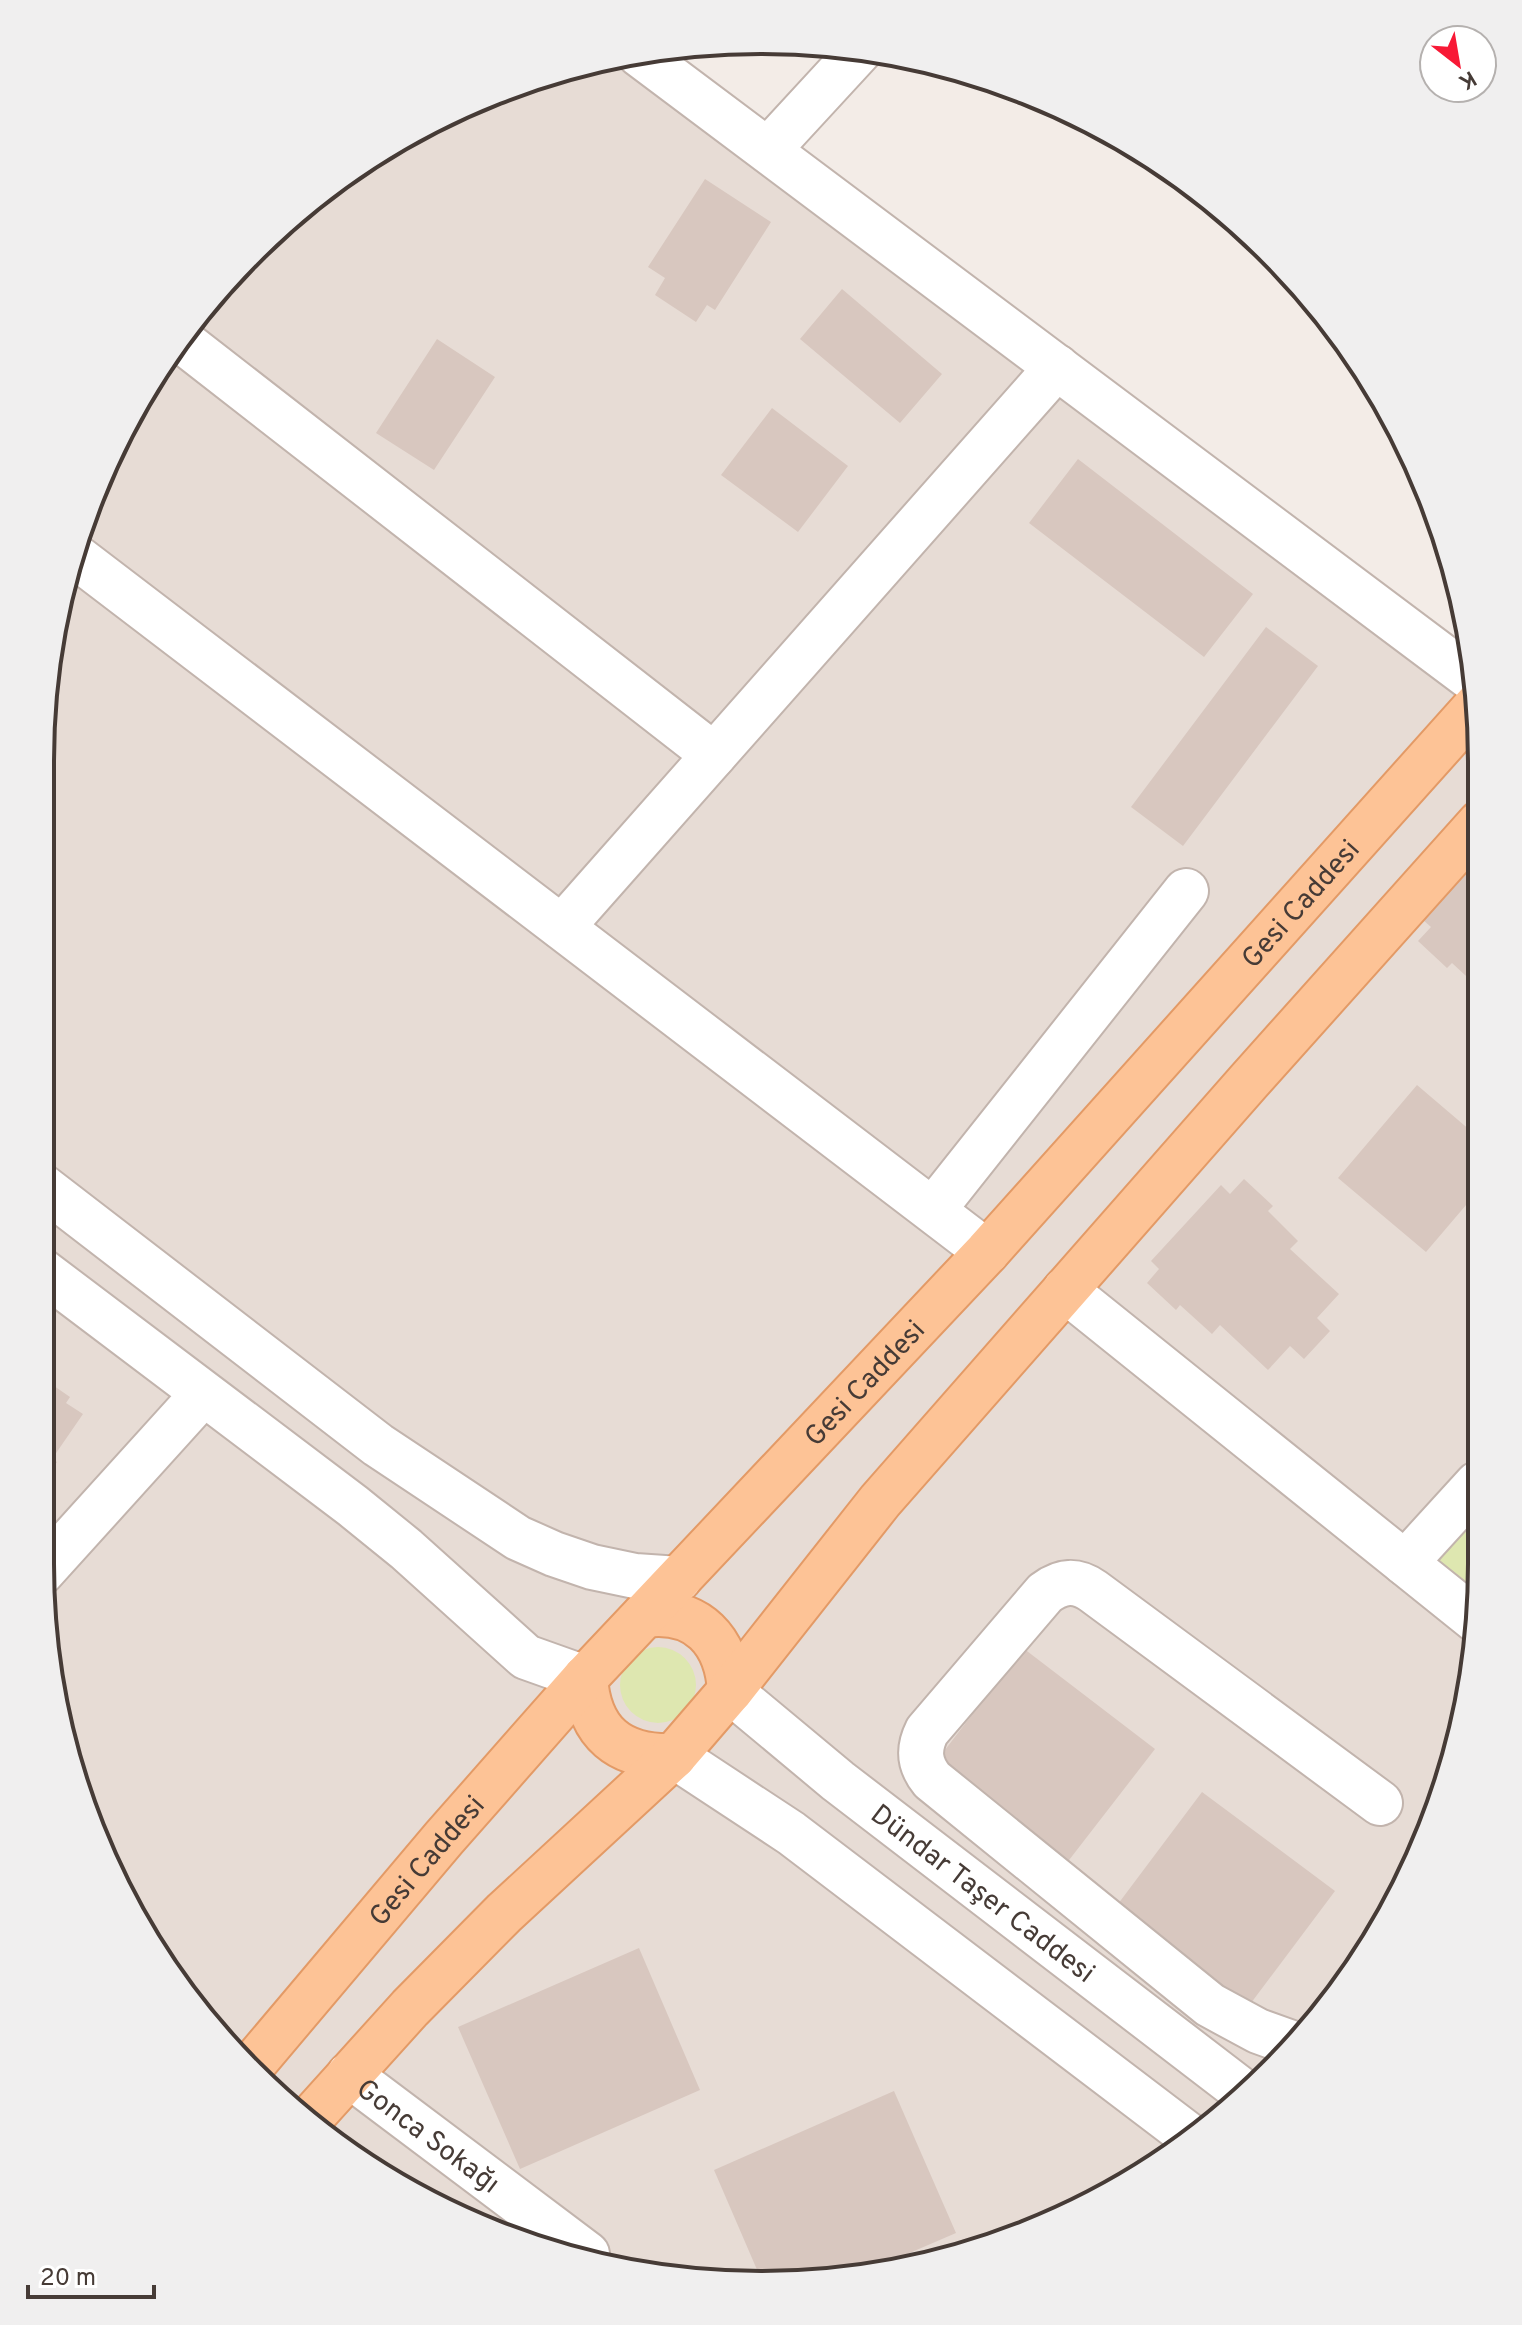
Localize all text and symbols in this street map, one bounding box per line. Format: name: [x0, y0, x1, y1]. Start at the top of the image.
north arrow: [1418, 24, 1498, 104]
text: K: [1453, 63, 1481, 95]
street label: Gesi Caddesi: [1235, 833, 1369, 977]
street label: Gesi Caddesi: [798, 1314, 934, 1455]
street label: Gesi Caddesi: [362, 1789, 494, 1935]
street label: Dündar Taşer Caddesi: [862, 1798, 1101, 1992]
street label: Gonca Sokağı: [348, 2072, 506, 2203]
scale bar: [28, 2249, 154, 2299]
text: 20 m: [40, 2264, 96, 2294]

